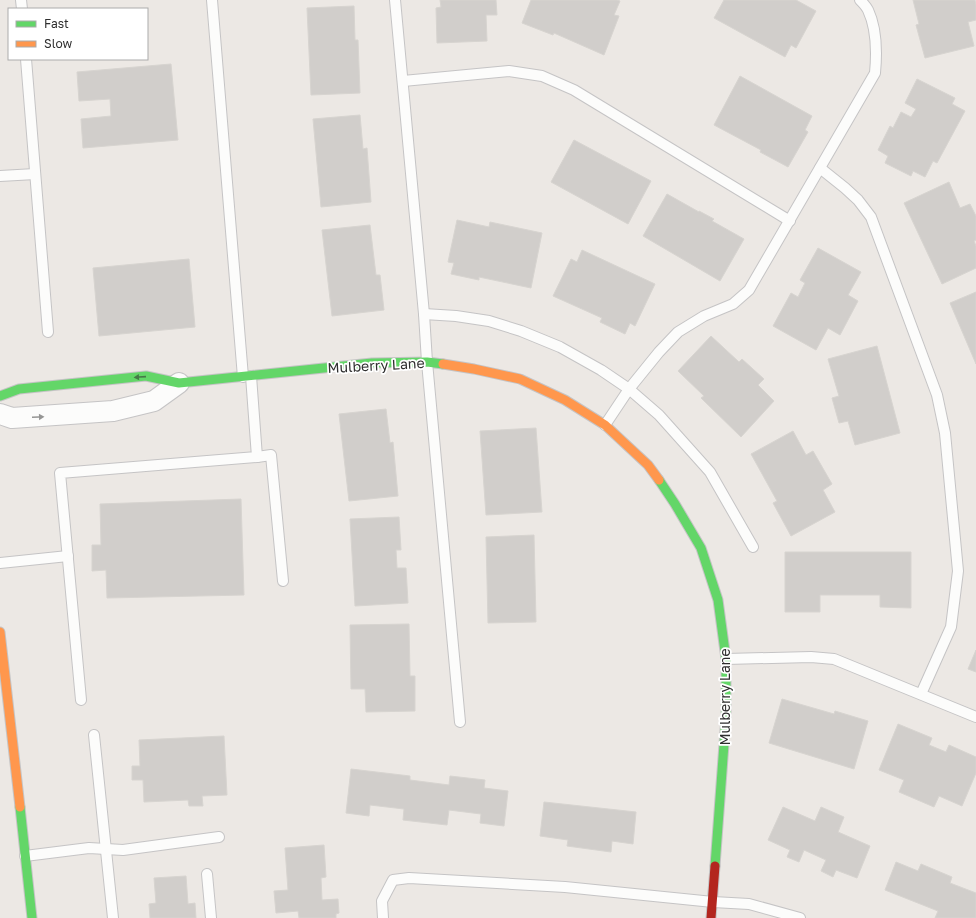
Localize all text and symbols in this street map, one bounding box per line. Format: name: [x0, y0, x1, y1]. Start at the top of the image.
legend: [8, 8, 148, 60]
text: Fast: [44, 16, 69, 31]
text: Slow: [44, 36, 72, 51]
street label: Mulberry Lane: [327, 354, 425, 376]
one-way arrow: [134, 373, 146, 380]
one-way arrow: [32, 413, 44, 420]
street label: Mulberry Lane: [716, 648, 733, 746]

